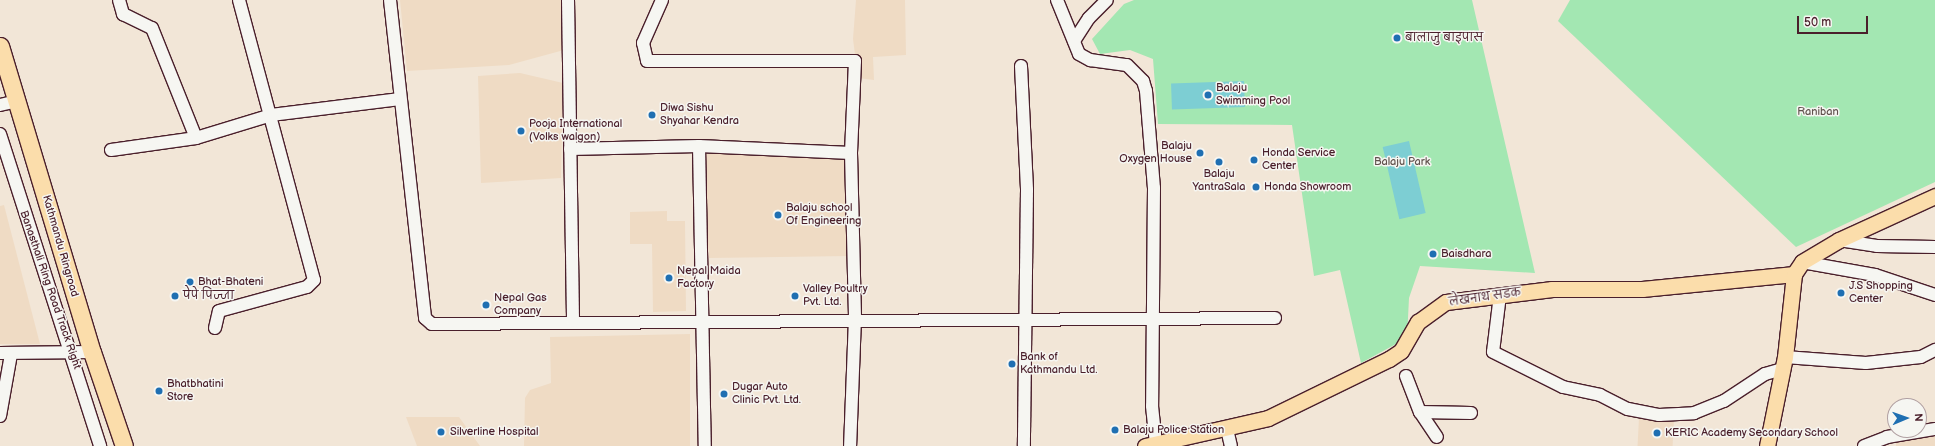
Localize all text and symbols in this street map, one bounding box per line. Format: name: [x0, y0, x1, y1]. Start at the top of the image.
scale bar: [1799, 8, 1870, 34]
text: 50 m: [1804, 15, 1831, 30]
place label: बालाजु बाइपास: [1405, 31, 1483, 45]
marker: बालाजु बाइपास: [1392, 33, 1402, 43]
place label: Balaju Swimming Pool: [1216, 82, 1290, 108]
marker: Balaju Swimming Pool: [1203, 90, 1213, 100]
place label: Diwa Sishu Shyahar Kendra: [660, 102, 739, 128]
park label: Raniban: [1797, 105, 1839, 119]
marker: Diwa Sishu Shyahar Kendra: [647, 110, 657, 120]
place label: Pooja International (Volks walgon): [529, 118, 622, 144]
marker: Pooja International (Volks walgon): [516, 126, 526, 136]
place label: Balaju Oxygen House: [1119, 140, 1192, 166]
place label: Honda Service Center: [1262, 147, 1335, 173]
marker: Balaju Oxygen House: [1195, 148, 1205, 158]
marker: Honda Service Center: [1249, 155, 1259, 165]
park label: Balaju Park: [1374, 155, 1430, 169]
marker: Balaju YantraSala: [1214, 157, 1224, 167]
place label: Balaju YantraSala: [1193, 168, 1245, 194]
place label: Honda Showroom: [1264, 180, 1352, 194]
marker: Honda Showroom: [1251, 182, 1261, 192]
street label: Kathmandu Ringroad: [39, 194, 81, 298]
place label: Balaju school Of Engineering: [786, 202, 861, 228]
street label: Banasthali Ring Road Track Right: [17, 209, 83, 371]
marker: Balaju school Of Engineering: [773, 210, 783, 220]
place label: Baisdhara: [1441, 247, 1491, 261]
marker: Baisdhara: [1428, 249, 1438, 259]
place label: Nepal Maida Factory: [677, 265, 741, 291]
marker: Nepal Maida Factory: [664, 273, 674, 283]
place label: Bhat-Bhateni: [198, 275, 263, 289]
marker: Bhat-Bhateni: [185, 277, 195, 287]
place label: J.S Shopping Center: [1849, 280, 1913, 306]
place label: Valley Poultry Pvt. Ltd.: [803, 283, 868, 309]
street label: लेखनाथ सडक: [1448, 286, 1522, 310]
marker: J.S Shopping Center: [1836, 288, 1846, 298]
place label: पेपे पिज्जा: [183, 289, 234, 303]
marker: पेपे पिज्जा: [170, 291, 180, 301]
marker: Valley Poultry Pvt. Ltd.: [790, 291, 800, 301]
place label: Nepal Gas Company: [494, 292, 547, 318]
marker: Nepal Gas Company: [481, 300, 491, 310]
place label: Bank of Kathmandu Ltd.: [1020, 351, 1097, 377]
marker: Bank of Kathmandu Ltd.: [1007, 359, 1017, 369]
place label: Bhatbhatini Store: [167, 378, 223, 404]
place label: Dugar Auto Clinic Pvt. Ltd.: [732, 381, 801, 407]
marker: Bhatbhatini Store: [154, 386, 164, 396]
marker: Dugar Auto Clinic Pvt. Ltd.: [719, 389, 729, 399]
north arrow: [1887, 398, 1927, 438]
text: N: [1912, 413, 1925, 422]
place label: Balaju Police Station: [1123, 423, 1225, 437]
place label: Silverline Hospital: [450, 425, 538, 439]
marker: Balaju Police Station: [1110, 425, 1120, 435]
marker: Silverline Hospital: [435, 426, 447, 438]
place label: KERIC Academy Secondary School: [1665, 426, 1840, 440]
marker: KERIC Academy Secondary School: [1652, 428, 1662, 438]

